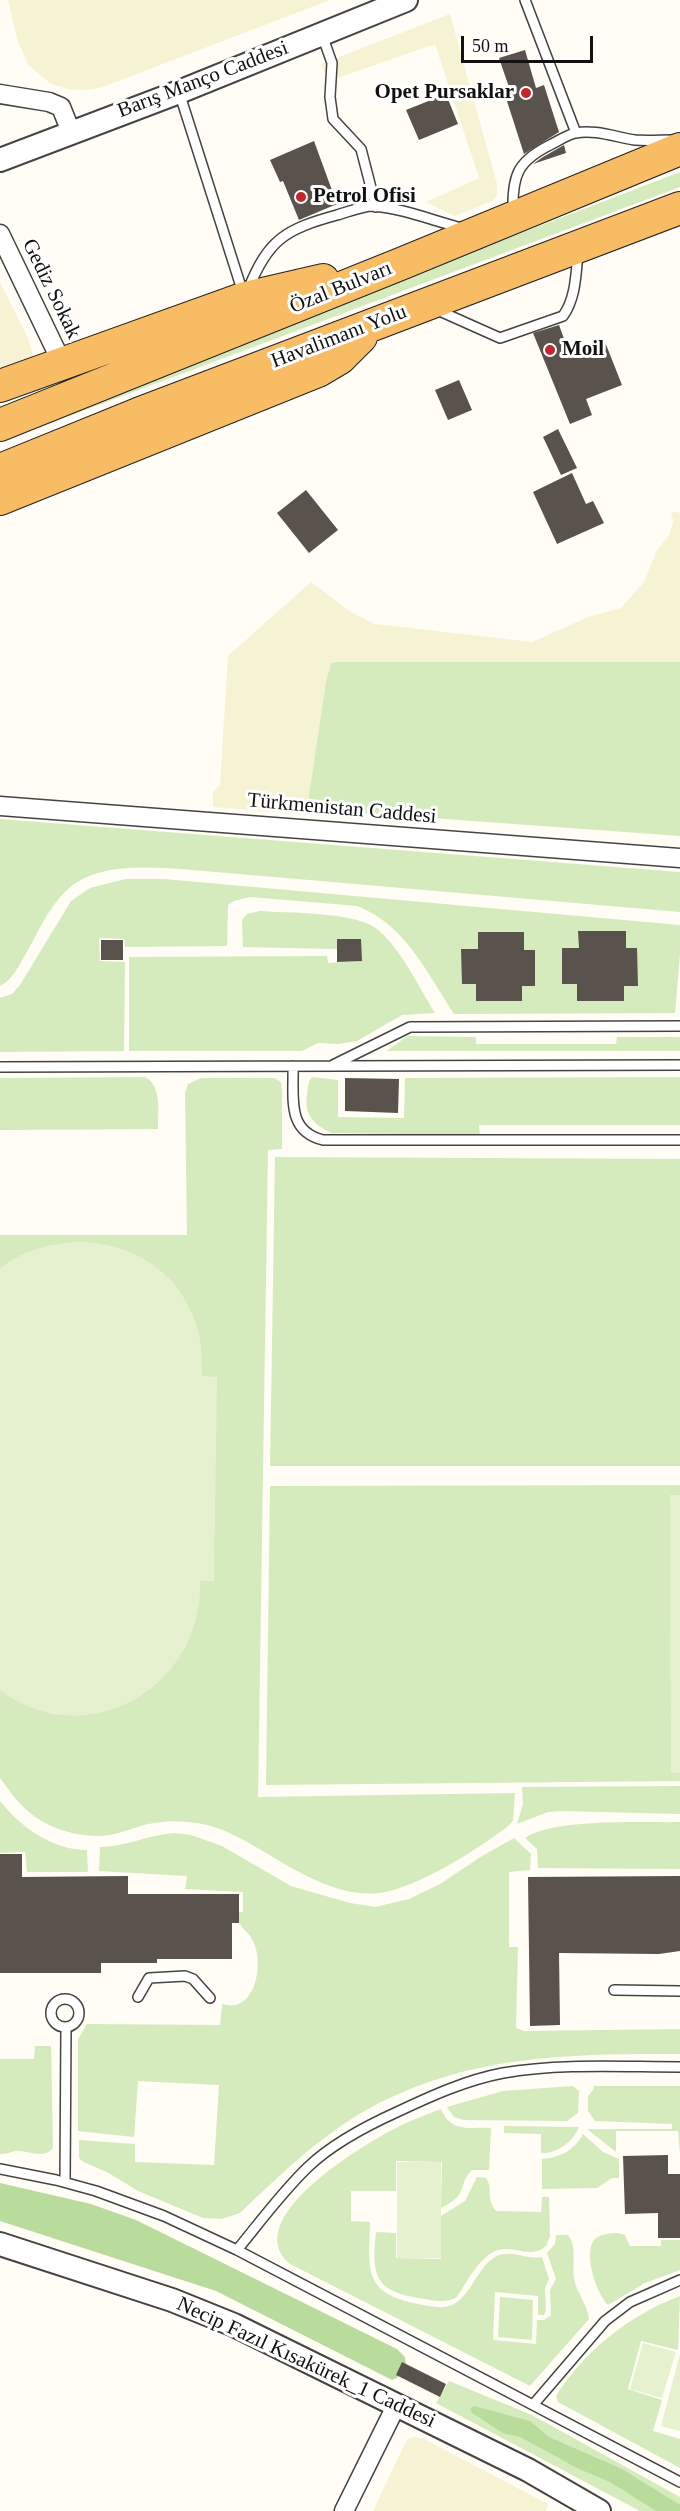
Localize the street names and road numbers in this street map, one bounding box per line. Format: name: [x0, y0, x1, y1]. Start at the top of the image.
street label: Barış Manço Caddesi: [114, 36, 292, 124]
street label: Gediz Sokak: [16, 235, 86, 343]
street label: Özal Bulvarı: [286, 256, 396, 320]
street label: Havalimanı Yolu: [268, 300, 410, 374]
street label: Türkmenistan Caddesi: [246, 788, 438, 830]
street label: Necip Fazıl Kısakürek_1 Caddesi: [173, 2292, 439, 2434]

